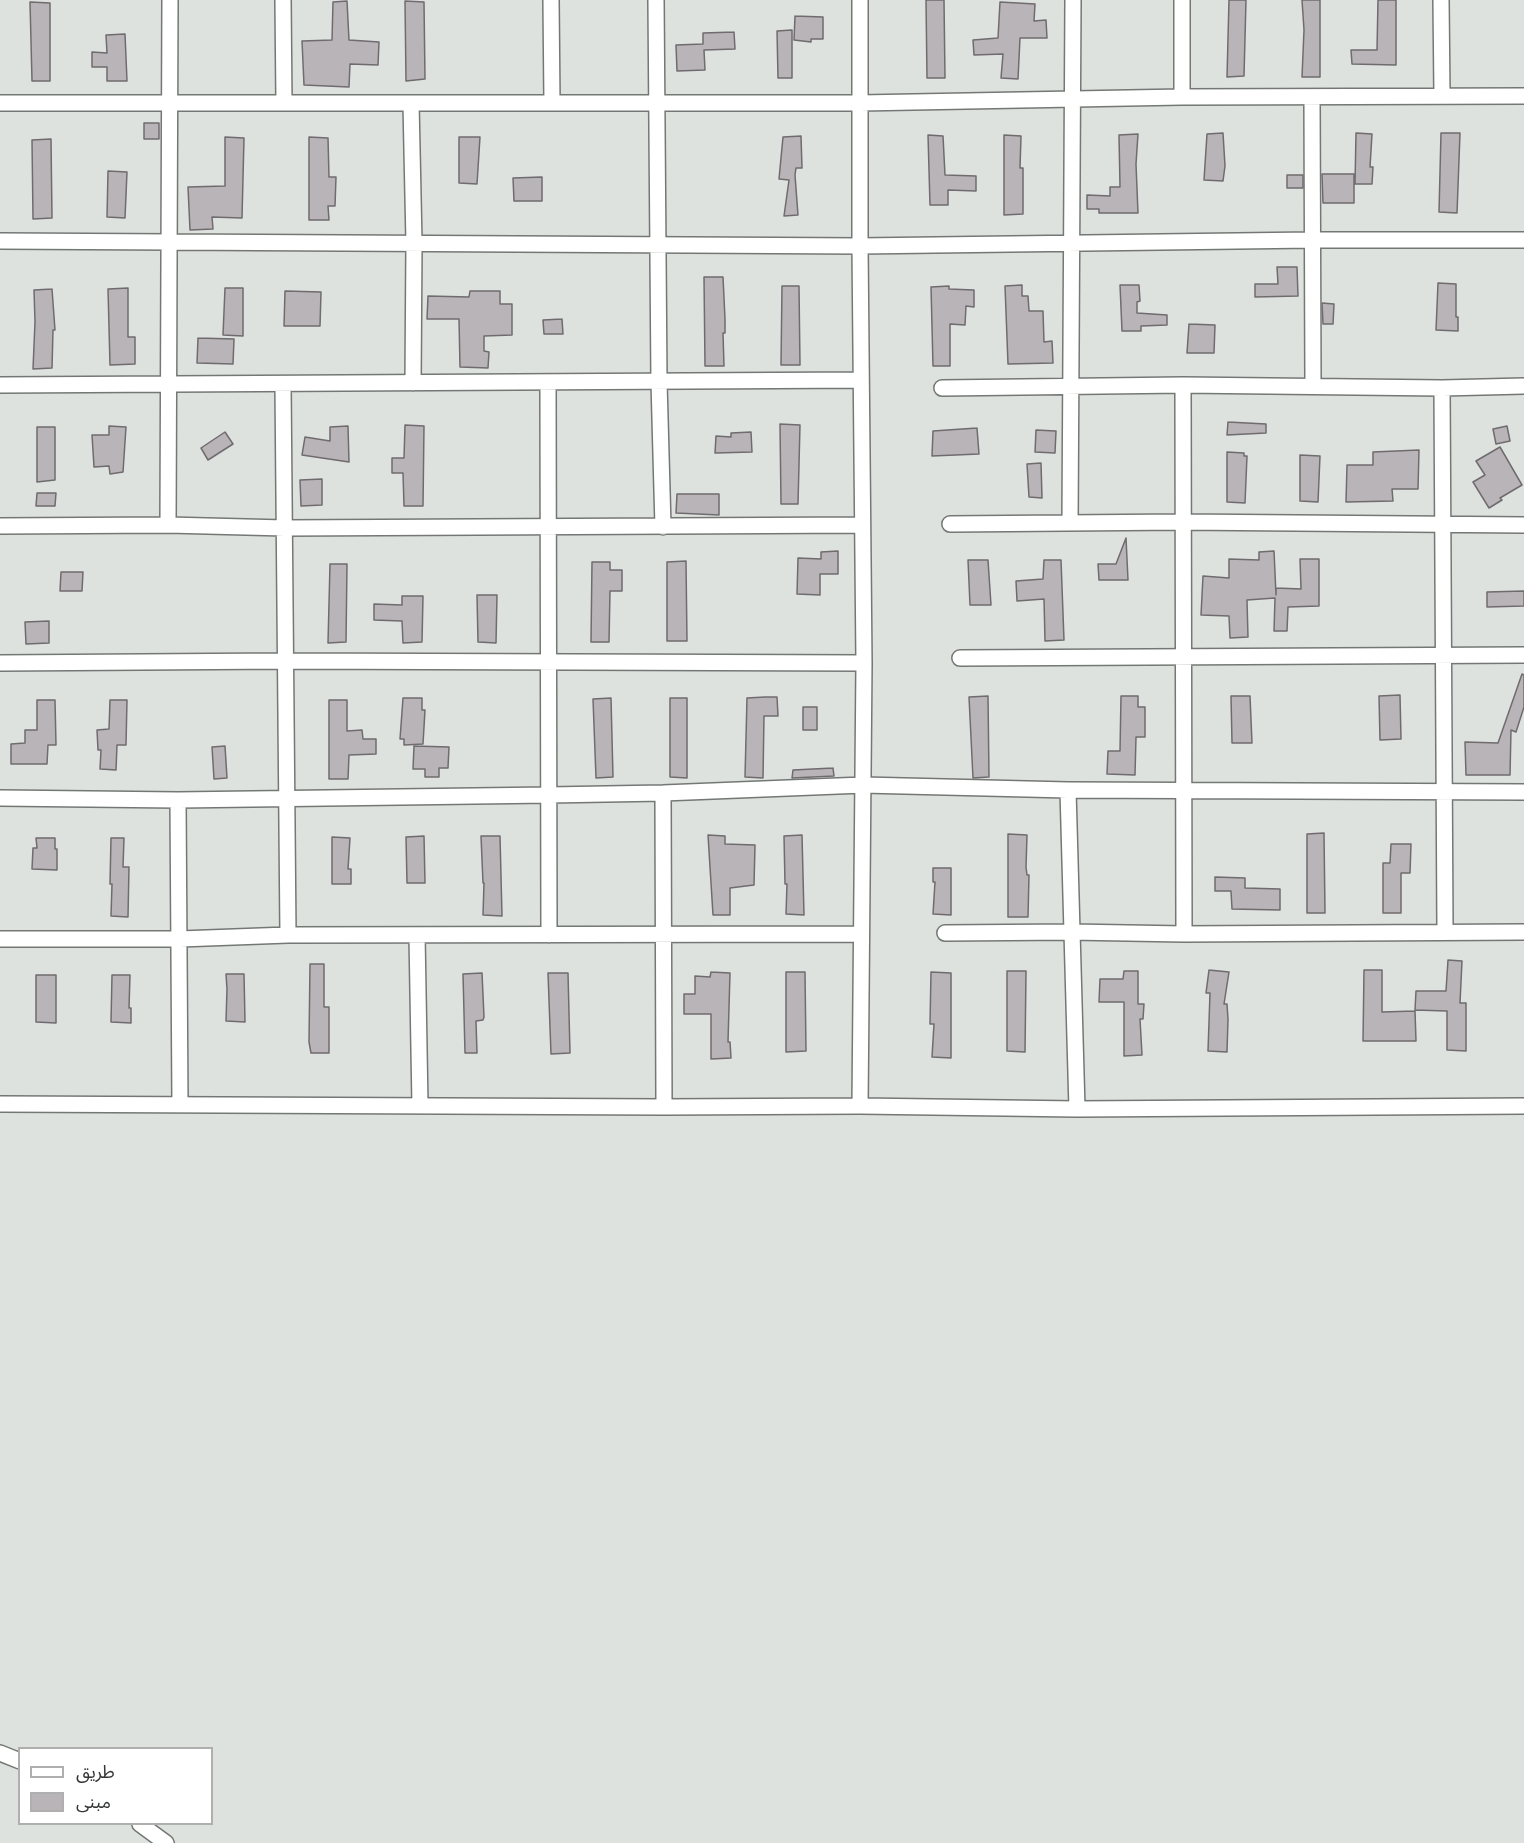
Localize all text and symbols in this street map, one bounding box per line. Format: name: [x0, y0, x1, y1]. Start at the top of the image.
legend: [18, 1747, 213, 1825]
text: طريق: [76, 1759, 115, 1783]
text: مبنى: [76, 1789, 111, 1813]

